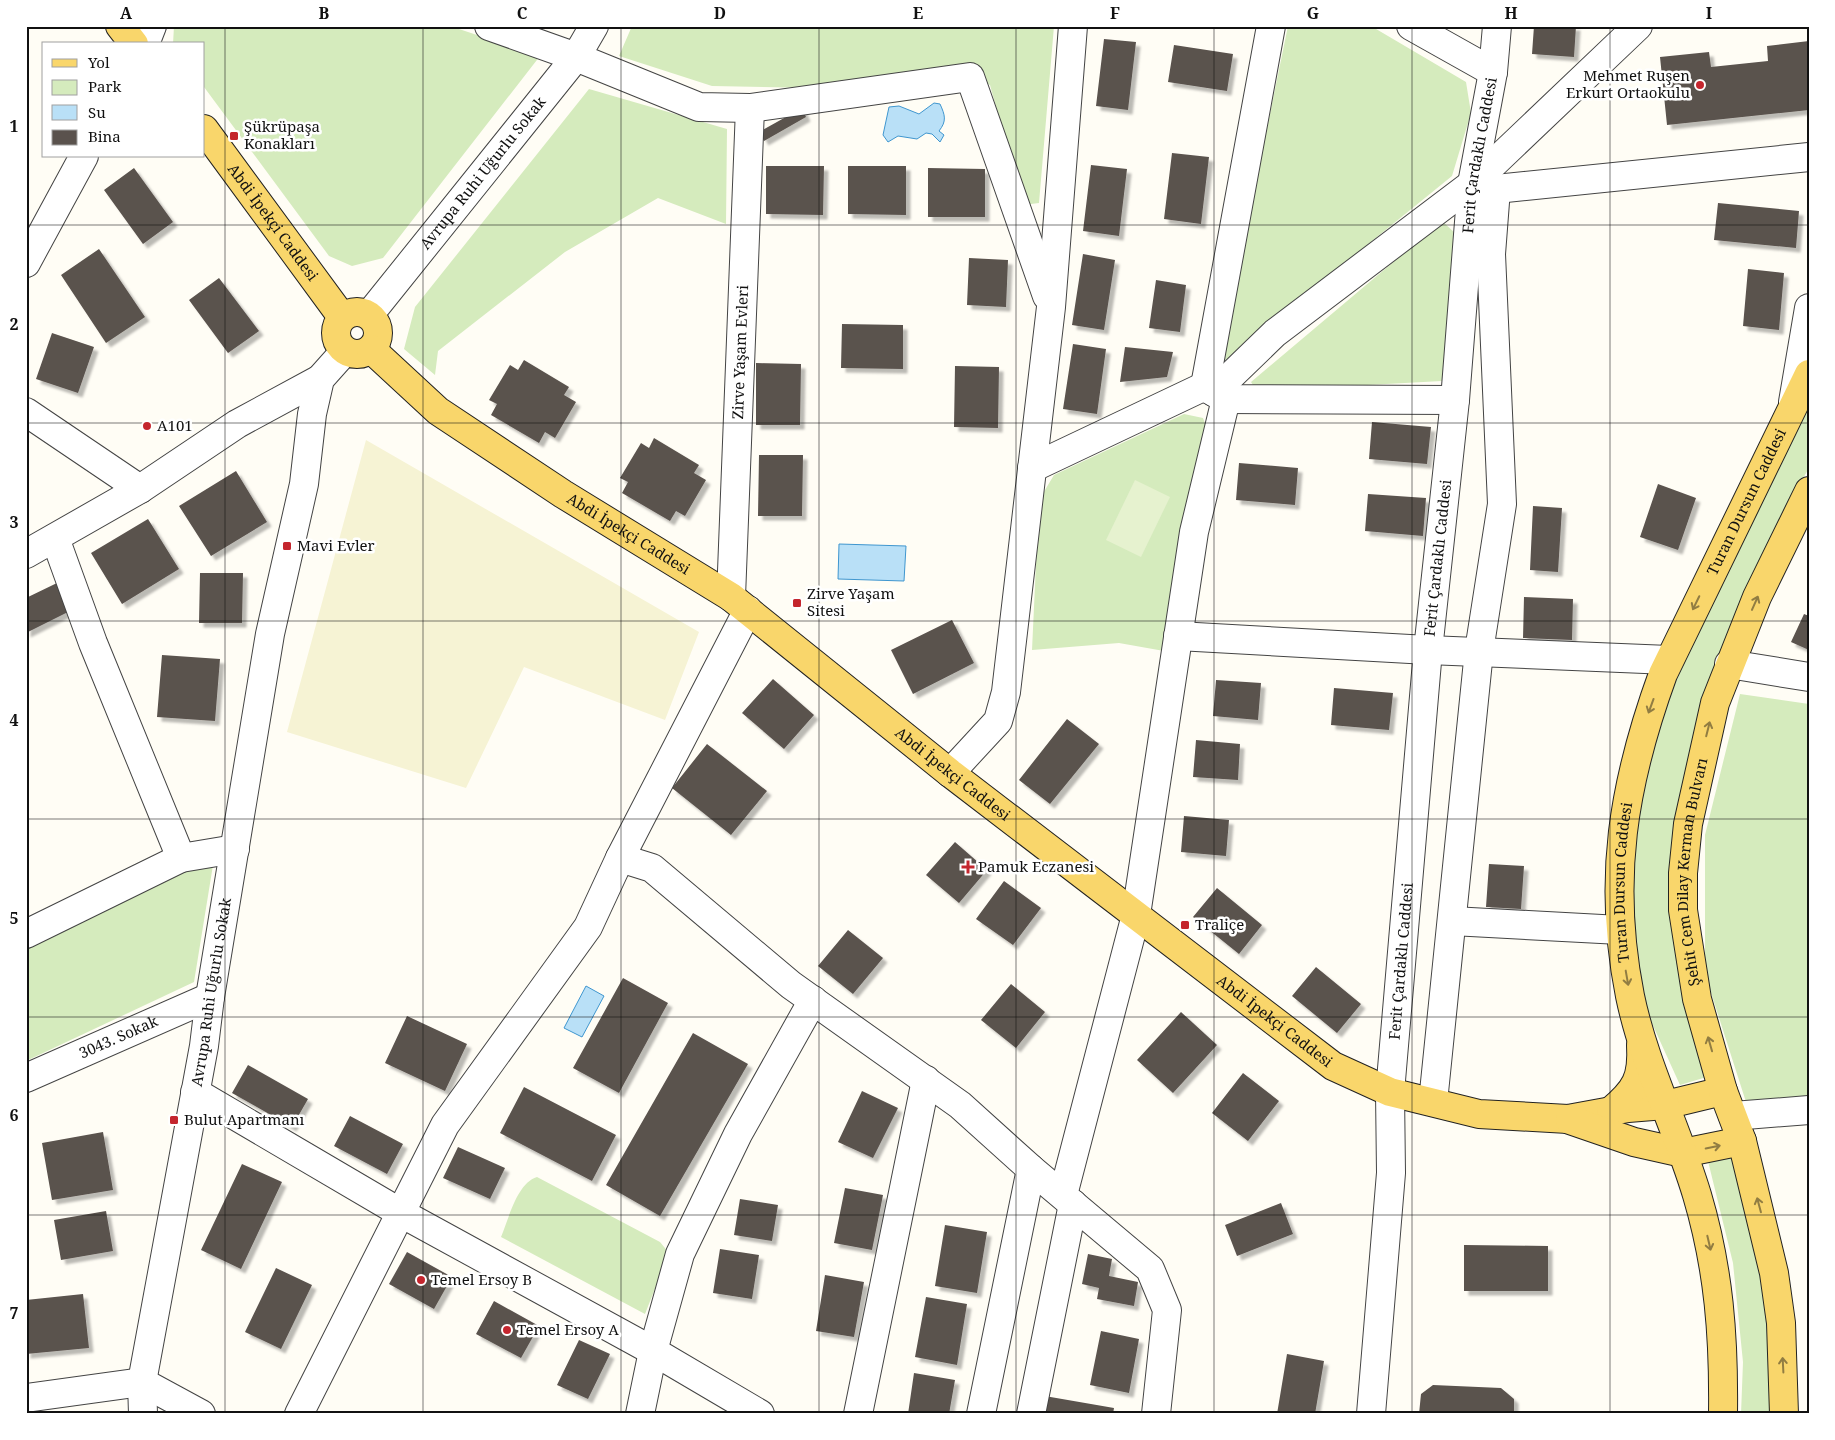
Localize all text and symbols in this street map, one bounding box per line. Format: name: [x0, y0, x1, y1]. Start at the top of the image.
text: A: [120, 2, 133, 24]
text: B: [319, 2, 330, 24]
text: C: [517, 2, 528, 24]
text: D: [714, 2, 726, 24]
text: E: [913, 2, 923, 24]
text: F: [1110, 2, 1120, 24]
text: G: [1307, 2, 1319, 24]
text: H: [1504, 2, 1518, 24]
text: I: [1706, 2, 1712, 24]
legend: [42, 42, 205, 158]
text: Yol: [87, 52, 110, 72]
place label: Mehmet Ruşen Erkurt Ortaokulu: [1566, 65, 1690, 102]
street label: Ferit Çardaklı Caddesi: [1457, 75, 1501, 234]
text: Park: [88, 76, 122, 96]
marker: Mehmet Ruşen Erkurt Ortaokulu: [1694, 79, 1706, 91]
street label: Avrupa Ruhi Uğurlu Sokak: [415, 92, 550, 253]
text: Su: [88, 102, 106, 122]
text: 1: [9, 115, 19, 137]
place label: Şükrüpaşa Konakları: [244, 116, 320, 153]
text: Bina: [88, 126, 121, 146]
marker: Şükrüpaşa Konakları: [228, 130, 240, 142]
street label: Abdi İpekçi Caddesi: [224, 159, 323, 285]
street label: Zirve Yaşam Evleri: [727, 284, 752, 420]
text: 2: [9, 313, 19, 335]
place label: A101: [157, 415, 193, 435]
marker: A101: [141, 420, 153, 432]
street label: Turan Dursun Caddesi: [1702, 425, 1790, 578]
street label: Ferit Çardaklı Caddesi: [1419, 478, 1455, 637]
street label: Abdi İpekçi Caddesi: [564, 488, 694, 579]
text: 3: [9, 511, 19, 533]
place label: Mavi Evler: [297, 535, 375, 555]
marker: Mavi Evler: [281, 540, 293, 552]
place label: Zirve Yaşam Sitesi: [807, 583, 895, 620]
one-way arrow: [1691, 595, 1700, 610]
one-way arrow: [1750, 596, 1760, 611]
marker: Zirve Yaşam Sitesi: [791, 597, 803, 609]
one-way arrow: [1646, 697, 1655, 713]
text: 4: [9, 709, 19, 731]
street label: Abdi İpekçi Caddesi: [892, 722, 1015, 825]
one-way arrow: [1704, 722, 1713, 738]
street label: Şehit Cem Dilay Kerman Bulvarı: [1672, 756, 1712, 988]
street label: Turan Dursun Caddesi: [1608, 800, 1636, 964]
place label: Pamuk Eczanesi: [978, 856, 1094, 876]
marker: Pamuk Eczanesi: [962, 861, 974, 873]
street label: Ferit Çardaklı Caddesi: [1384, 882, 1417, 1041]
street label: Avrupa Ruhi Uğurlu Sokak: [186, 896, 235, 1088]
text: 5: [9, 907, 19, 929]
place label: Traliçe: [1195, 914, 1244, 934]
marker: Traliçe: [1179, 919, 1191, 931]
street label: Abdi İpekçi Caddesi: [1213, 970, 1337, 1071]
one-way arrow: [1623, 970, 1633, 986]
street label: 3043. Sokak: [76, 1010, 161, 1062]
one-way arrow: [1704, 1036, 1714, 1052]
text: 6: [9, 1104, 19, 1126]
place label: Bulut Apartmanı: [184, 1109, 305, 1129]
marker: Bulut Apartmanı: [168, 1114, 180, 1126]
one-way arrow: [1704, 1142, 1720, 1151]
one-way arrow: [1753, 1197, 1763, 1213]
one-way arrow: [1705, 1235, 1714, 1251]
place label: Temel Ersoy B: [431, 1269, 532, 1289]
marker: Temel Ersoy B: [415, 1274, 427, 1286]
text: 7: [9, 1302, 19, 1324]
place label: Temel Ersoy A: [517, 1319, 619, 1339]
marker: Temel Ersoy A: [501, 1324, 513, 1336]
one-way arrow: [1778, 1357, 1787, 1373]

